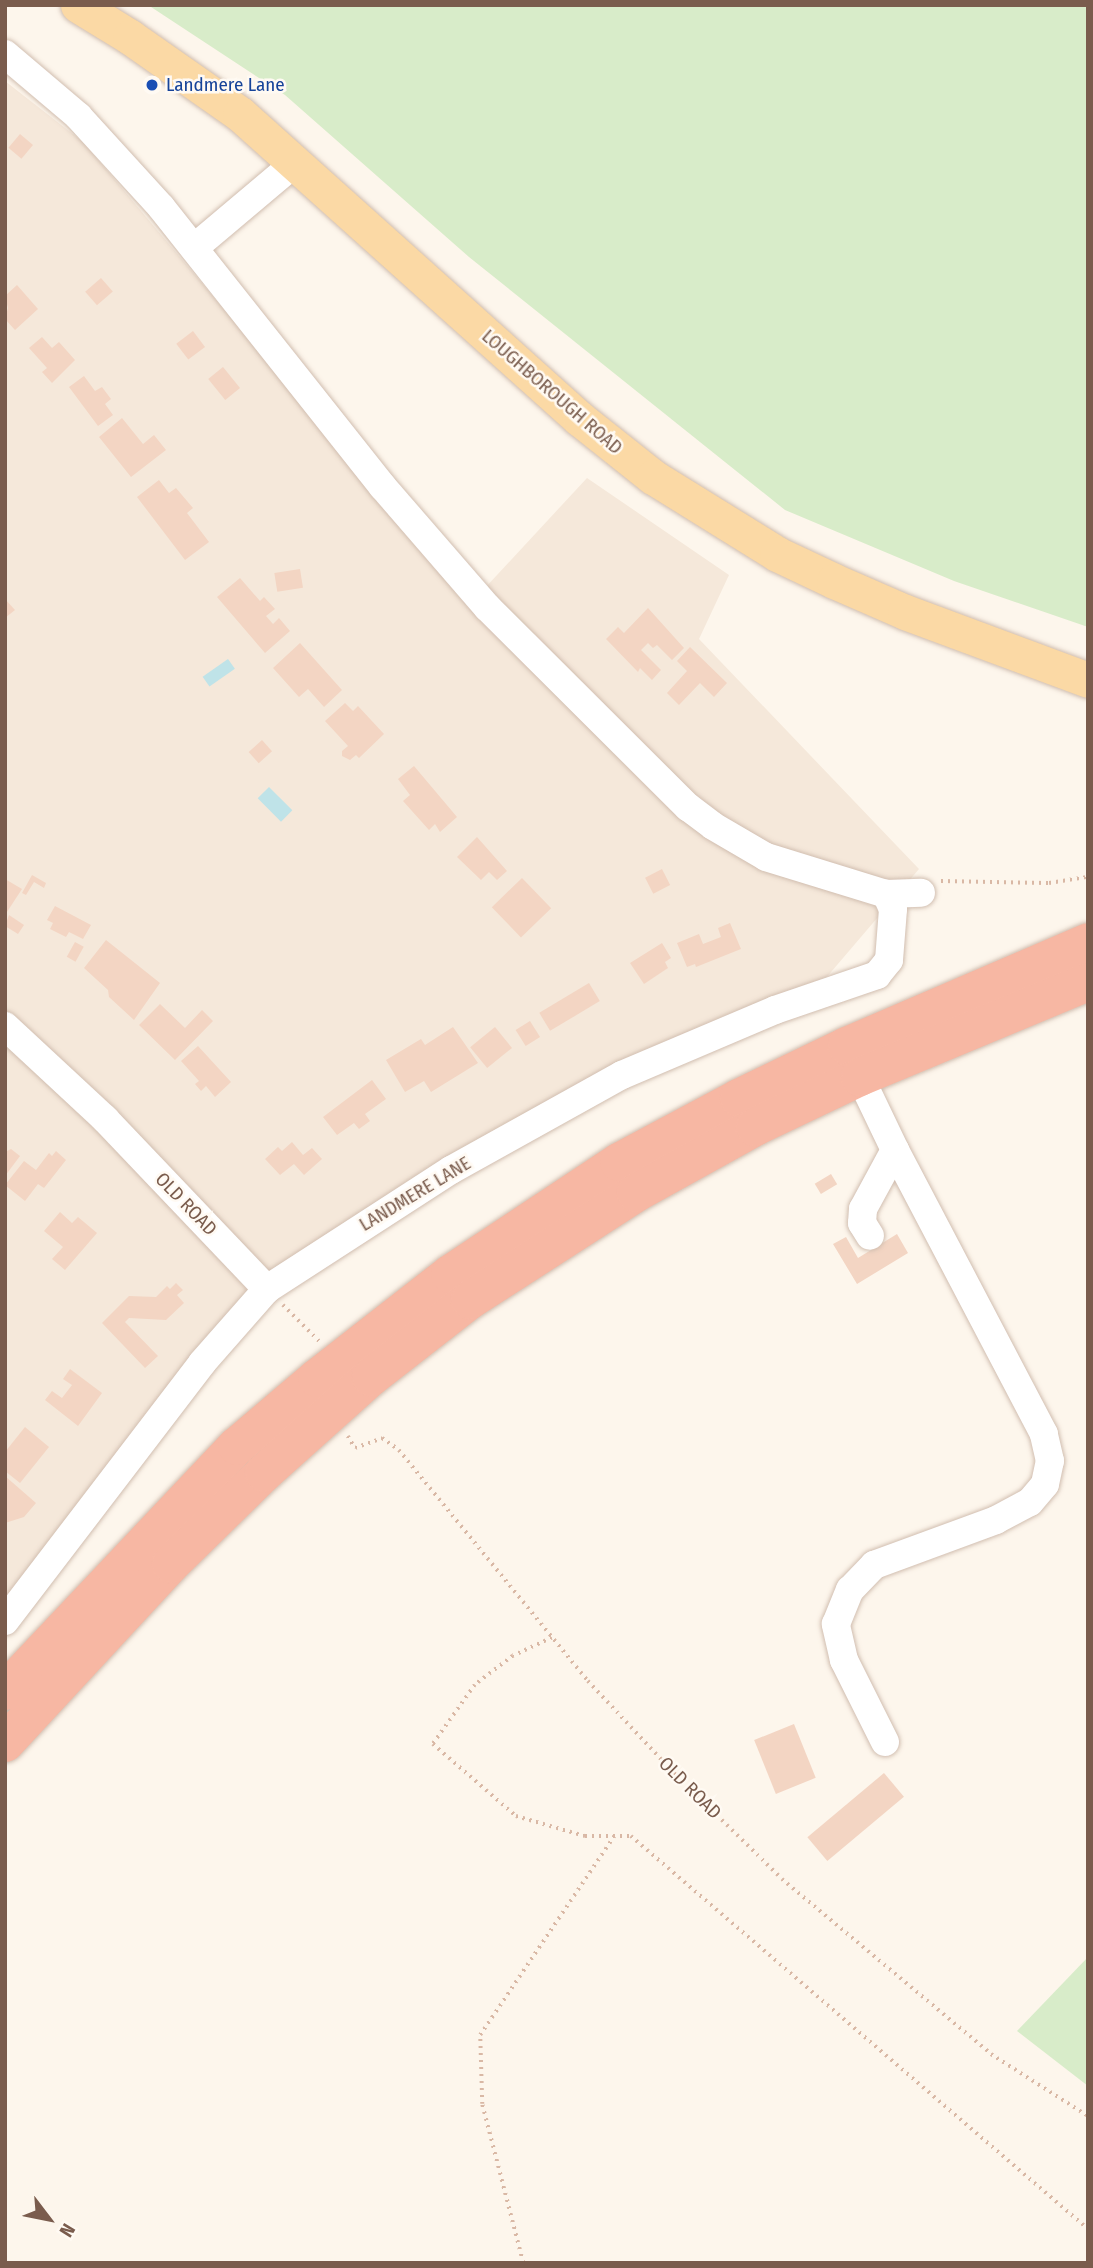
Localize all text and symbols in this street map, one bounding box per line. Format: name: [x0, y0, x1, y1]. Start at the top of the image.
place label: Landmere Lane: [166, 74, 285, 96]
marker: Landmere Lane: [144, 77, 160, 93]
street label: LOUGHBOROUGH ROAD: [477, 325, 627, 459]
street label: LANDMERE LANE: [355, 1152, 475, 1236]
street label: OLD ROAD: [150, 1168, 222, 1240]
street label: OLD ROAD: [654, 1752, 726, 1824]
north arrow: [14, 2184, 84, 2254]
text: N: [54, 2219, 80, 2241]

